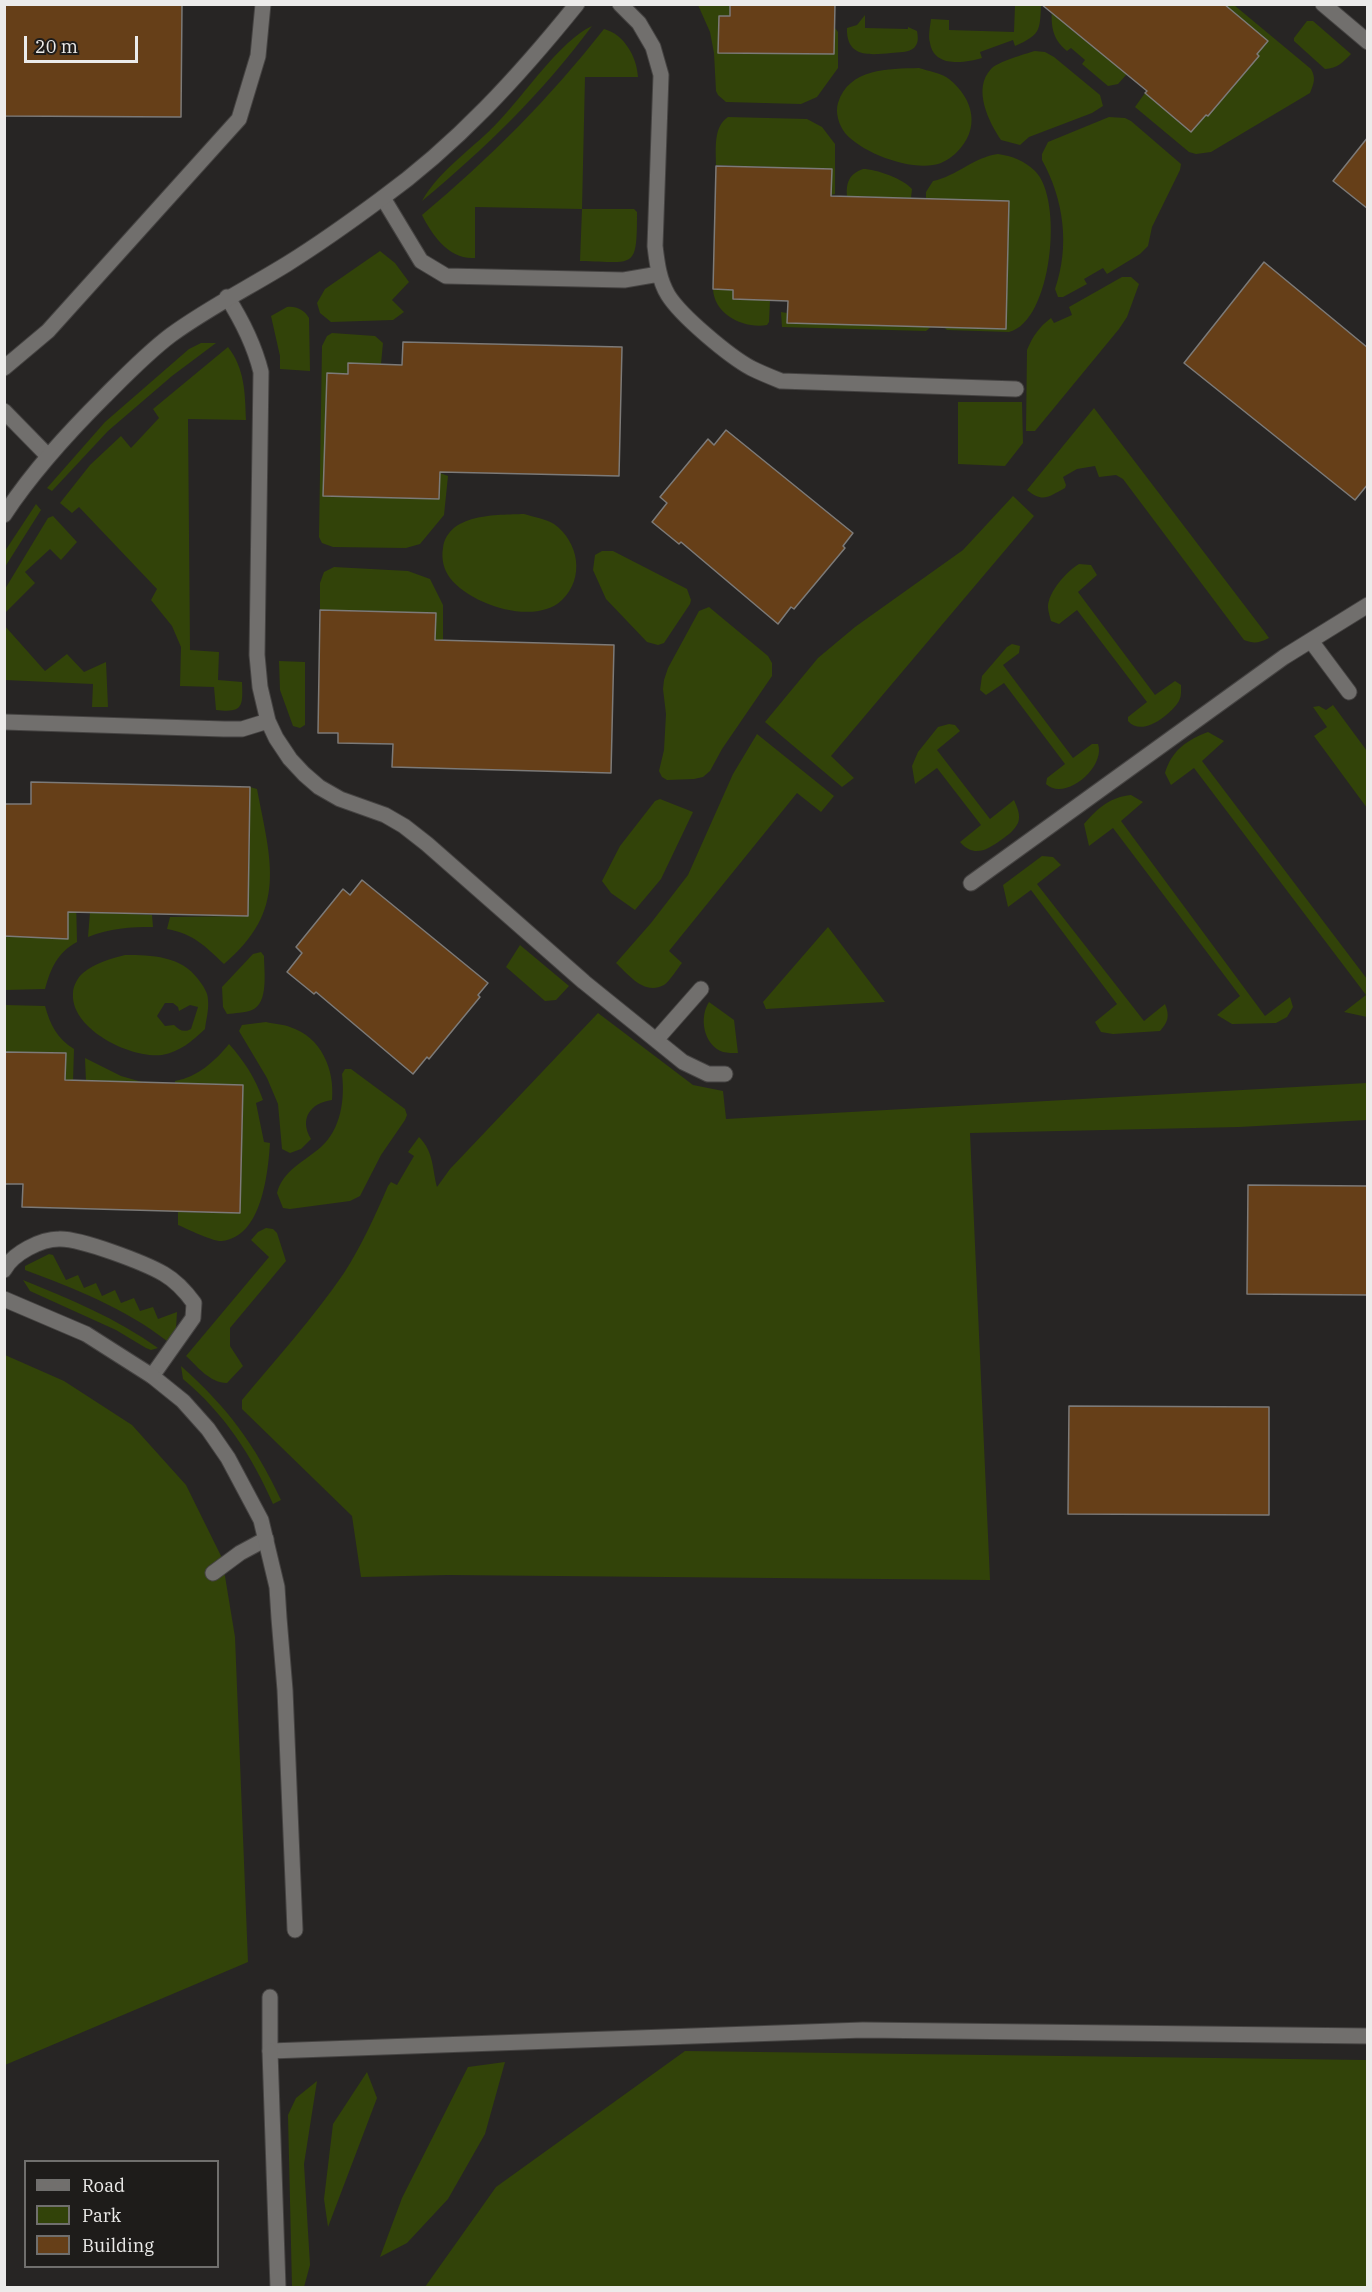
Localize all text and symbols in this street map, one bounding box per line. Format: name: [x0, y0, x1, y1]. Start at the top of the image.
scale bar: [27, 24, 141, 62]
text: 20 m: [35, 35, 78, 58]
legend: [24, 2160, 219, 2268]
text: Road: [82, 2174, 125, 2197]
text: Park: [82, 2204, 121, 2227]
text: Building: [82, 2234, 154, 2257]

